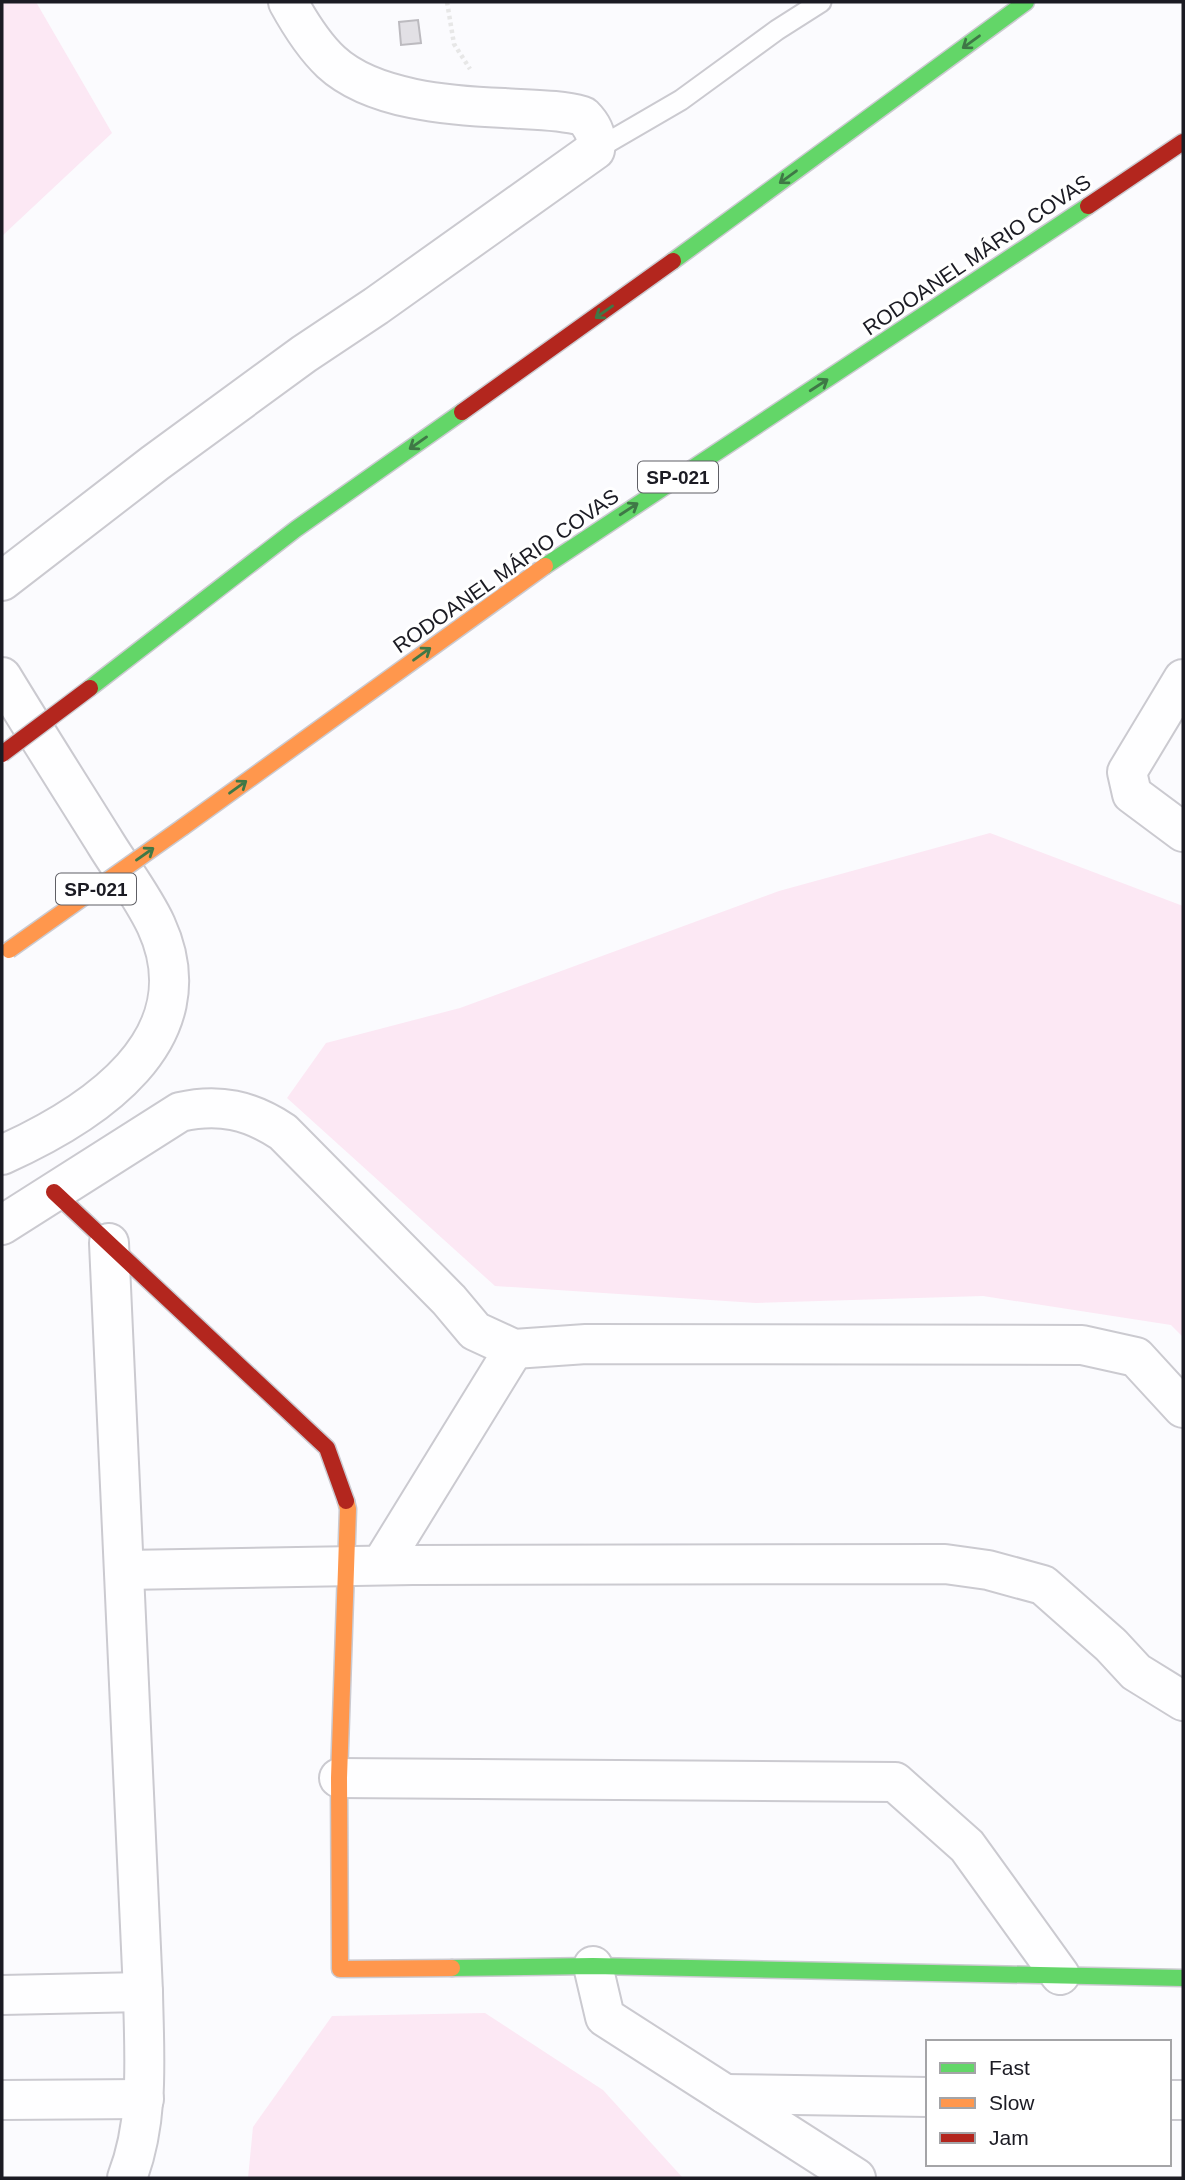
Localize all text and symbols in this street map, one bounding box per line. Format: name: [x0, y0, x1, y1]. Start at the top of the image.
one-way arrow: [962, 35, 981, 50]
one-way arrow: [779, 170, 797, 185]
street label: RODOANEL MÁRIO COVAS: [859, 170, 1095, 339]
one-way arrow: [595, 305, 614, 319]
one-way arrow: [809, 377, 828, 392]
one-way arrow: [409, 436, 428, 450]
road number: SP-021: [638, 462, 718, 492]
street label: RODOANEL MÁRIO COVAS: [389, 484, 623, 657]
one-way arrow: [618, 502, 638, 516]
one-way arrow: [412, 647, 431, 661]
one-way arrow: [228, 780, 247, 795]
one-way arrow: [135, 847, 154, 861]
road number: SP-021: [56, 874, 136, 904]
legend: [926, 2040, 1171, 2166]
text: Fast: [989, 2056, 1030, 2079]
text: Slow: [989, 2091, 1035, 2114]
text: Jam: [989, 2126, 1029, 2149]

